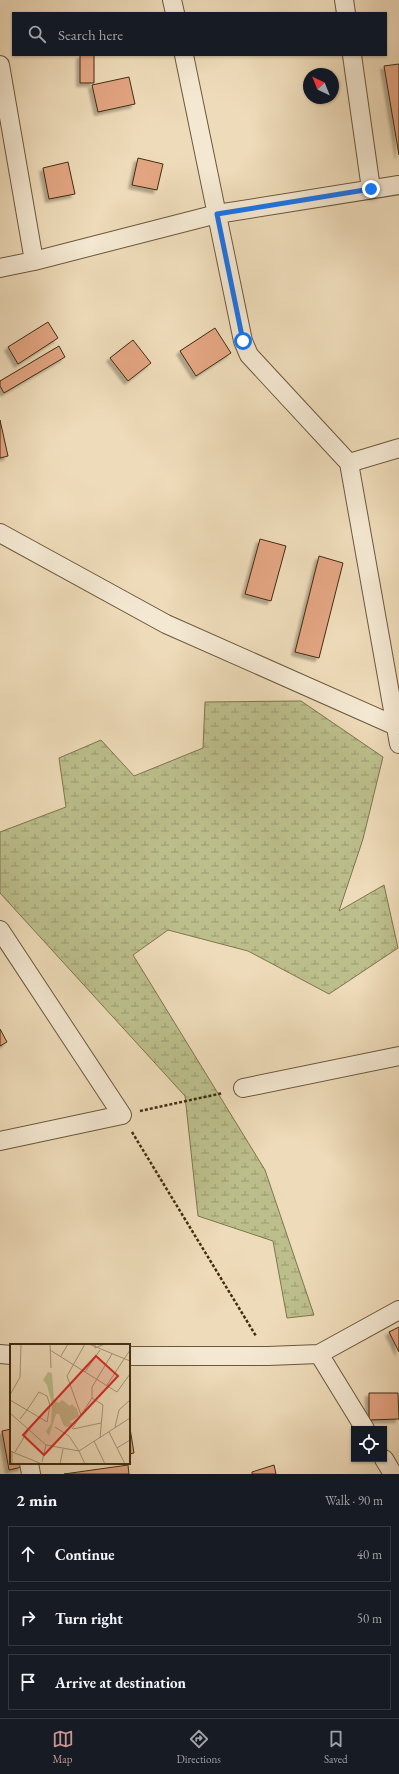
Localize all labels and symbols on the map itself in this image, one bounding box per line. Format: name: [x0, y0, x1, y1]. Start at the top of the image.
north arrow: [303, 68, 339, 104]
route end: [362, 180, 380, 198]
route start: [234, 332, 252, 350]
inset map: [10, 1344, 130, 1464]

